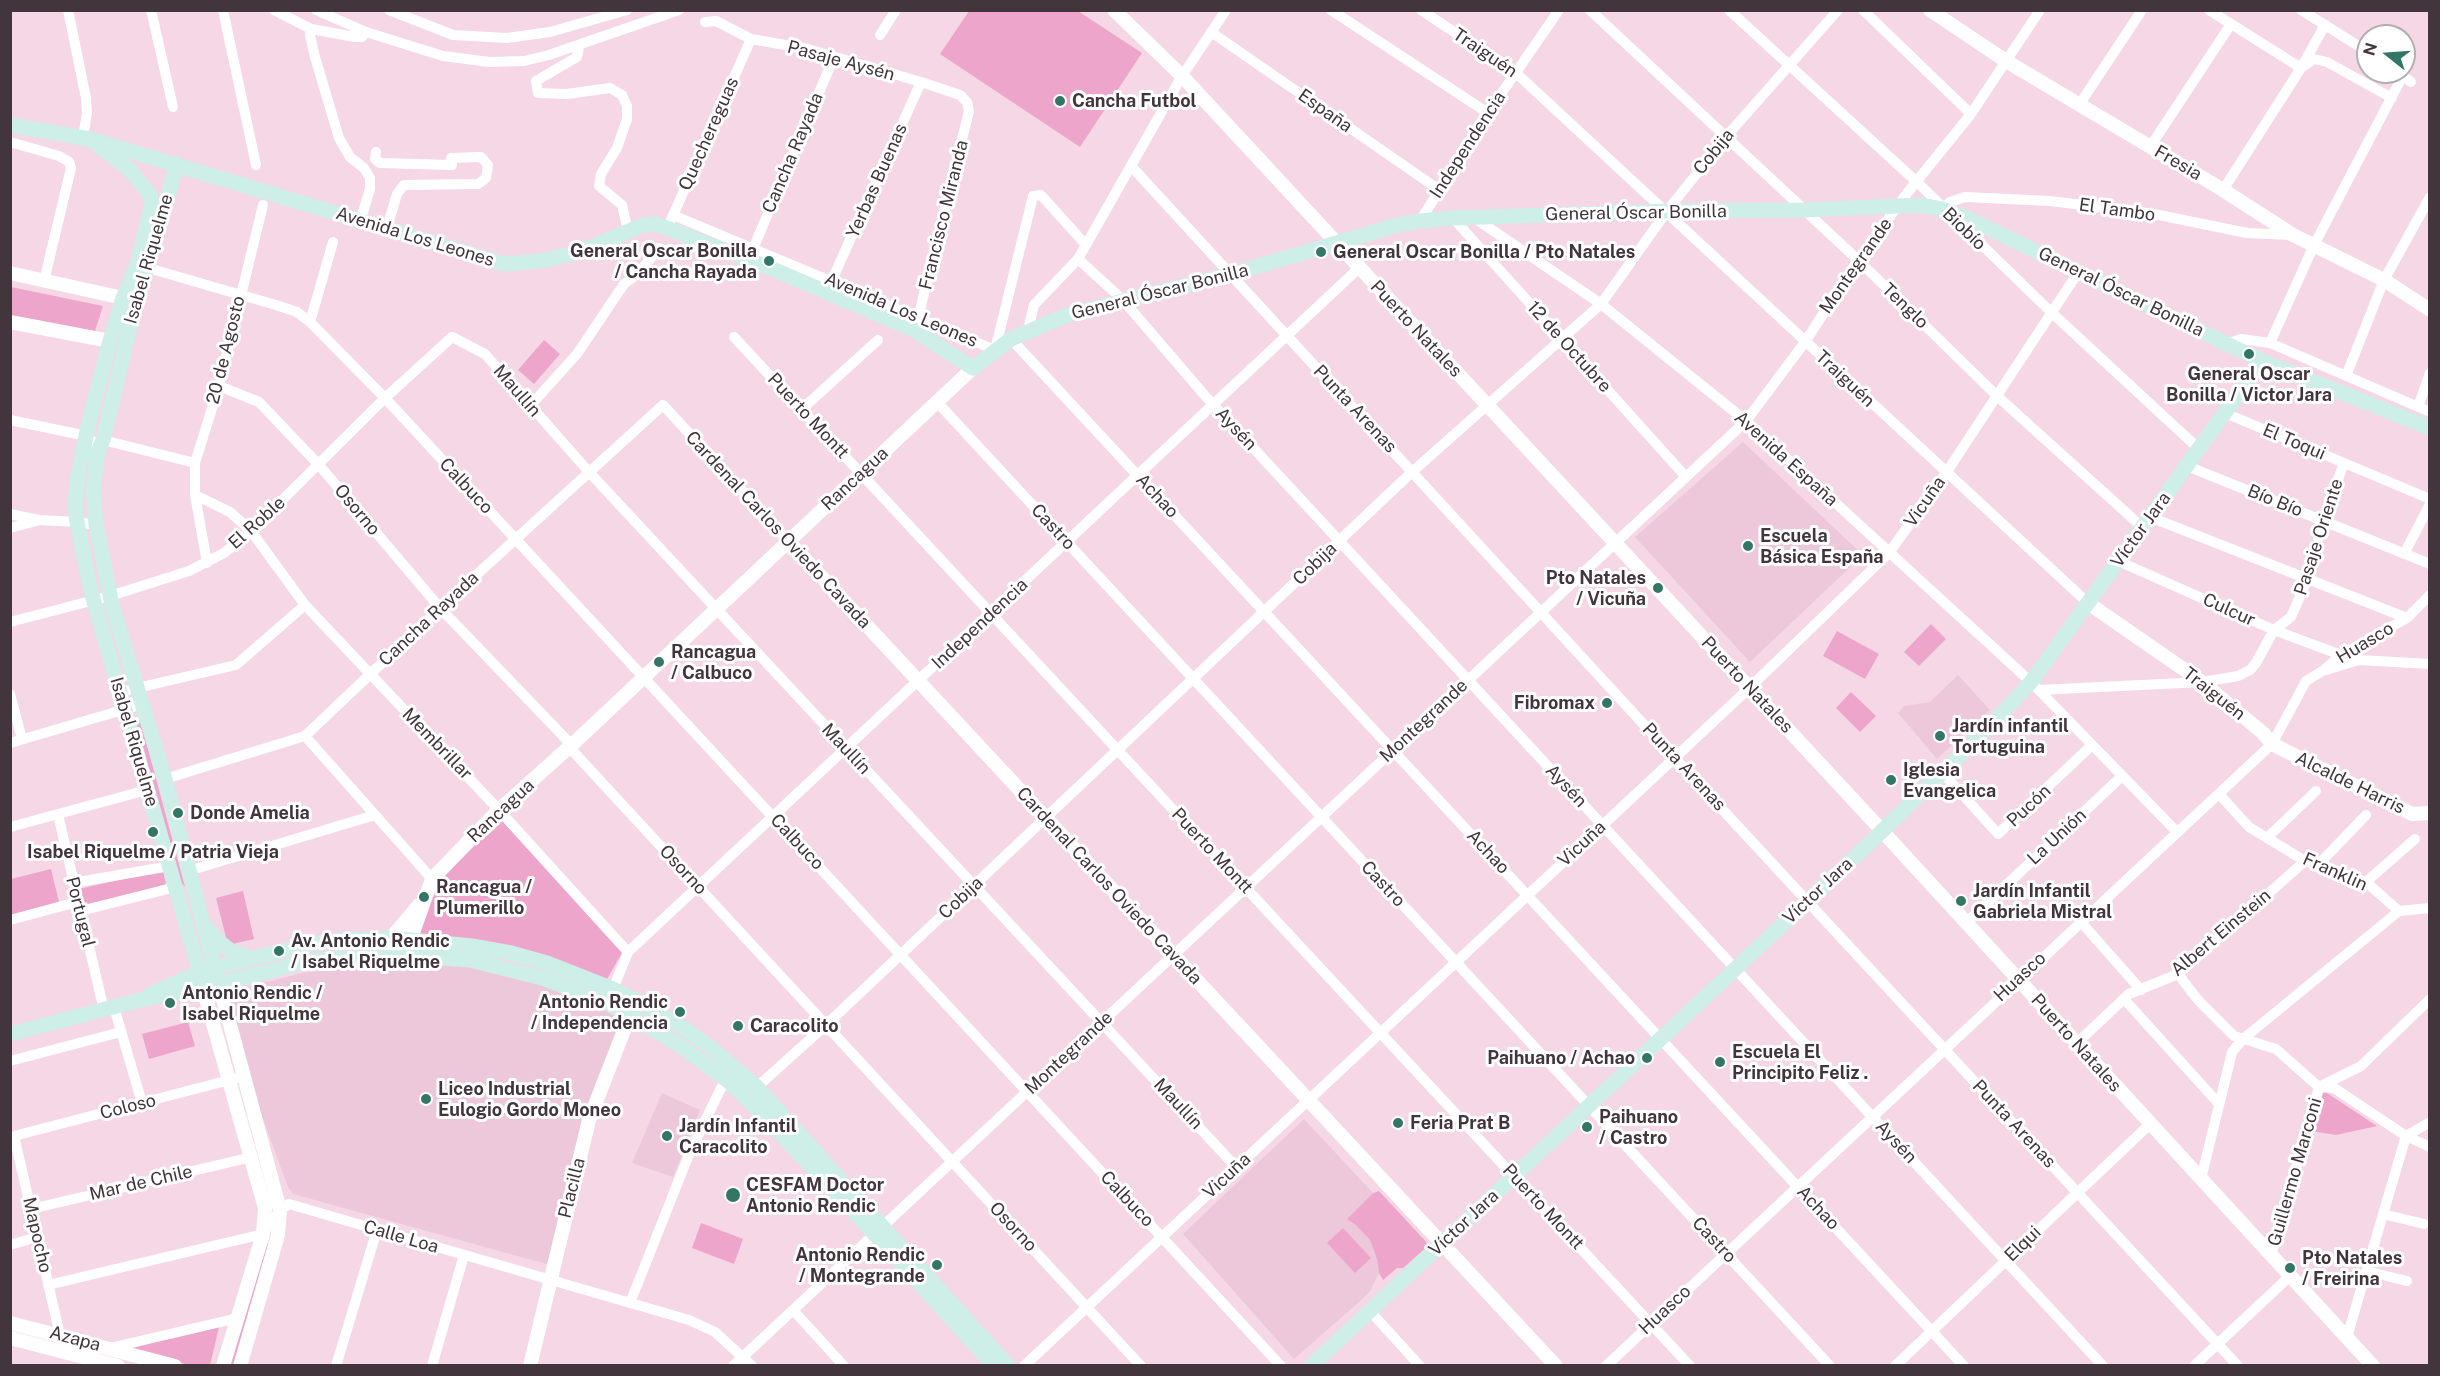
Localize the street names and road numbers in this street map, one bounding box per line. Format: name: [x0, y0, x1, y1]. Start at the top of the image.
street label: Traiguén: [1449, 24, 1521, 82]
street label: Pasaje Aysén: [785, 36, 897, 86]
street label: Quechereguas: [674, 74, 744, 194]
street label: España: [1294, 85, 1356, 137]
street label: Independencia: [1425, 87, 1511, 203]
street label: Cancha Rayada: [758, 90, 828, 216]
street label: Yerbas Buenas: [842, 120, 912, 242]
street label: Cobija: [1689, 125, 1739, 179]
street label: Francisco Miranda: [915, 138, 973, 292]
street label: Fresia: [2150, 141, 2206, 185]
street label: Isabel Riquelme: [120, 192, 178, 326]
street label: El Tambo: [2077, 194, 2157, 226]
street label: General Óscar Bonilla: [1545, 201, 1727, 225]
street label: Avenida Los Leones: [333, 203, 497, 271]
street label: Biobío: [1938, 203, 1990, 255]
street label: Montegrande: [1815, 214, 1897, 318]
street label: General Óscar Bonilla: [2035, 243, 2207, 341]
street label: General Óscar Bonilla: [1069, 260, 1251, 324]
street label: Avenida Los Leones: [821, 268, 981, 352]
street label: Puerto Natales: [1366, 276, 1466, 382]
street label: Tenglo: [1877, 279, 1933, 333]
street label: 20 de Agosto: [202, 294, 250, 406]
street label: 12 de Octubre: [1522, 297, 1616, 397]
street label: Traiguén: [1811, 346, 1879, 412]
street label: Maullín: [489, 361, 545, 421]
street label: Punta Arenas: [1309, 361, 1401, 457]
street label: Puerto Montt: [763, 369, 853, 463]
street label: Aysén: [1211, 403, 1261, 455]
street label: Avenida España: [1730, 407, 1842, 511]
street label: El Toqui: [2259, 419, 2329, 465]
street label: Cardenal Carlos Oviedo Cavada: [681, 427, 875, 633]
street label: Rancagua: [817, 443, 893, 515]
street label: Calbuco: [435, 454, 497, 518]
street label: Achao: [1131, 469, 1183, 523]
street label: Vicuña: [1900, 472, 1950, 532]
street label: Pasaje Oriente: [2290, 476, 2348, 598]
street label: Osorno: [329, 480, 385, 540]
street label: Bío Bío: [2244, 480, 2306, 522]
street label: Víctor Jara: [2106, 488, 2176, 572]
street label: El Roble: [224, 492, 290, 554]
street label: Castro: [1026, 499, 1080, 555]
street label: Cobija: [1289, 538, 1341, 590]
street label: Cancha Rayada: [375, 567, 483, 671]
street label: Independencia: [928, 574, 1032, 674]
street label: Culcur: [2199, 589, 2259, 631]
street label: Huasco: [2332, 617, 2398, 669]
street label: Puerto Natales: [1697, 632, 1797, 738]
street label: Traiguén: [2179, 663, 2249, 725]
street label: Isabel Riquelme: [105, 675, 163, 809]
street label: Montegrande: [1376, 675, 1472, 767]
street label: Membrillar: [397, 704, 477, 784]
street label: Maullín: [817, 719, 875, 779]
street label: Punta Arenas: [1638, 719, 1730, 815]
street label: Alcalde Harris: [2292, 747, 2408, 819]
street label: Aysén: [1541, 760, 1591, 812]
street label: Rancagua: [463, 775, 539, 847]
street label: Pucón: [2003, 780, 2055, 832]
street label: Cardenal Carlos Oviedo Cavada: [1012, 783, 1206, 989]
street label: Puerto Montt: [1167, 804, 1257, 898]
street label: La Unión: [2023, 804, 2091, 870]
street label: Calbuco: [766, 810, 828, 874]
street label: Vicuña: [1554, 817, 1610, 871]
street label: Achao: [1462, 825, 1514, 879]
street label: Osorno: [655, 841, 711, 899]
street label: Franklin: [2299, 848, 2371, 896]
street label: Víctor Jara: [1779, 853, 1857, 929]
street label: Castro: [1356, 856, 1410, 912]
street label: Cobija: [934, 872, 988, 924]
street label: Portugal: [61, 874, 99, 950]
street label: Albert Einstein: [2167, 885, 2275, 981]
street label: Huasco: [1990, 948, 2050, 1006]
street label: Puerto Natales: [2026, 990, 2126, 1096]
street label: Montegrande: [1021, 1007, 1117, 1099]
street label: Maullín: [1149, 1074, 1207, 1134]
street label: Punta Arenas: [1968, 1076, 2060, 1172]
street label: Coloso: [98, 1090, 158, 1124]
street label: Guillermo Marconi: [2263, 1095, 2327, 1249]
street label: Aysén: [1871, 1116, 1921, 1168]
street label: Vicuña: [1199, 1149, 1255, 1203]
street label: Placilla: [554, 1156, 590, 1220]
street label: Puerto Montt: [1498, 1160, 1588, 1254]
street label: Mar de Chile: [87, 1161, 195, 1205]
street label: Calbuco: [1096, 1167, 1158, 1231]
street label: Achao: [1792, 1181, 1844, 1235]
street label: Víctor Jara: [1425, 1185, 1503, 1261]
street label: Mapocho: [18, 1195, 56, 1275]
street label: Osorno: [985, 1198, 1041, 1256]
street label: Castro: [1687, 1212, 1741, 1268]
street label: Calle Loa: [361, 1216, 441, 1258]
street label: Elqui: [2001, 1222, 2045, 1266]
street label: Huasco: [1635, 1281, 1695, 1339]
street label: Azapa: [47, 1322, 103, 1356]

